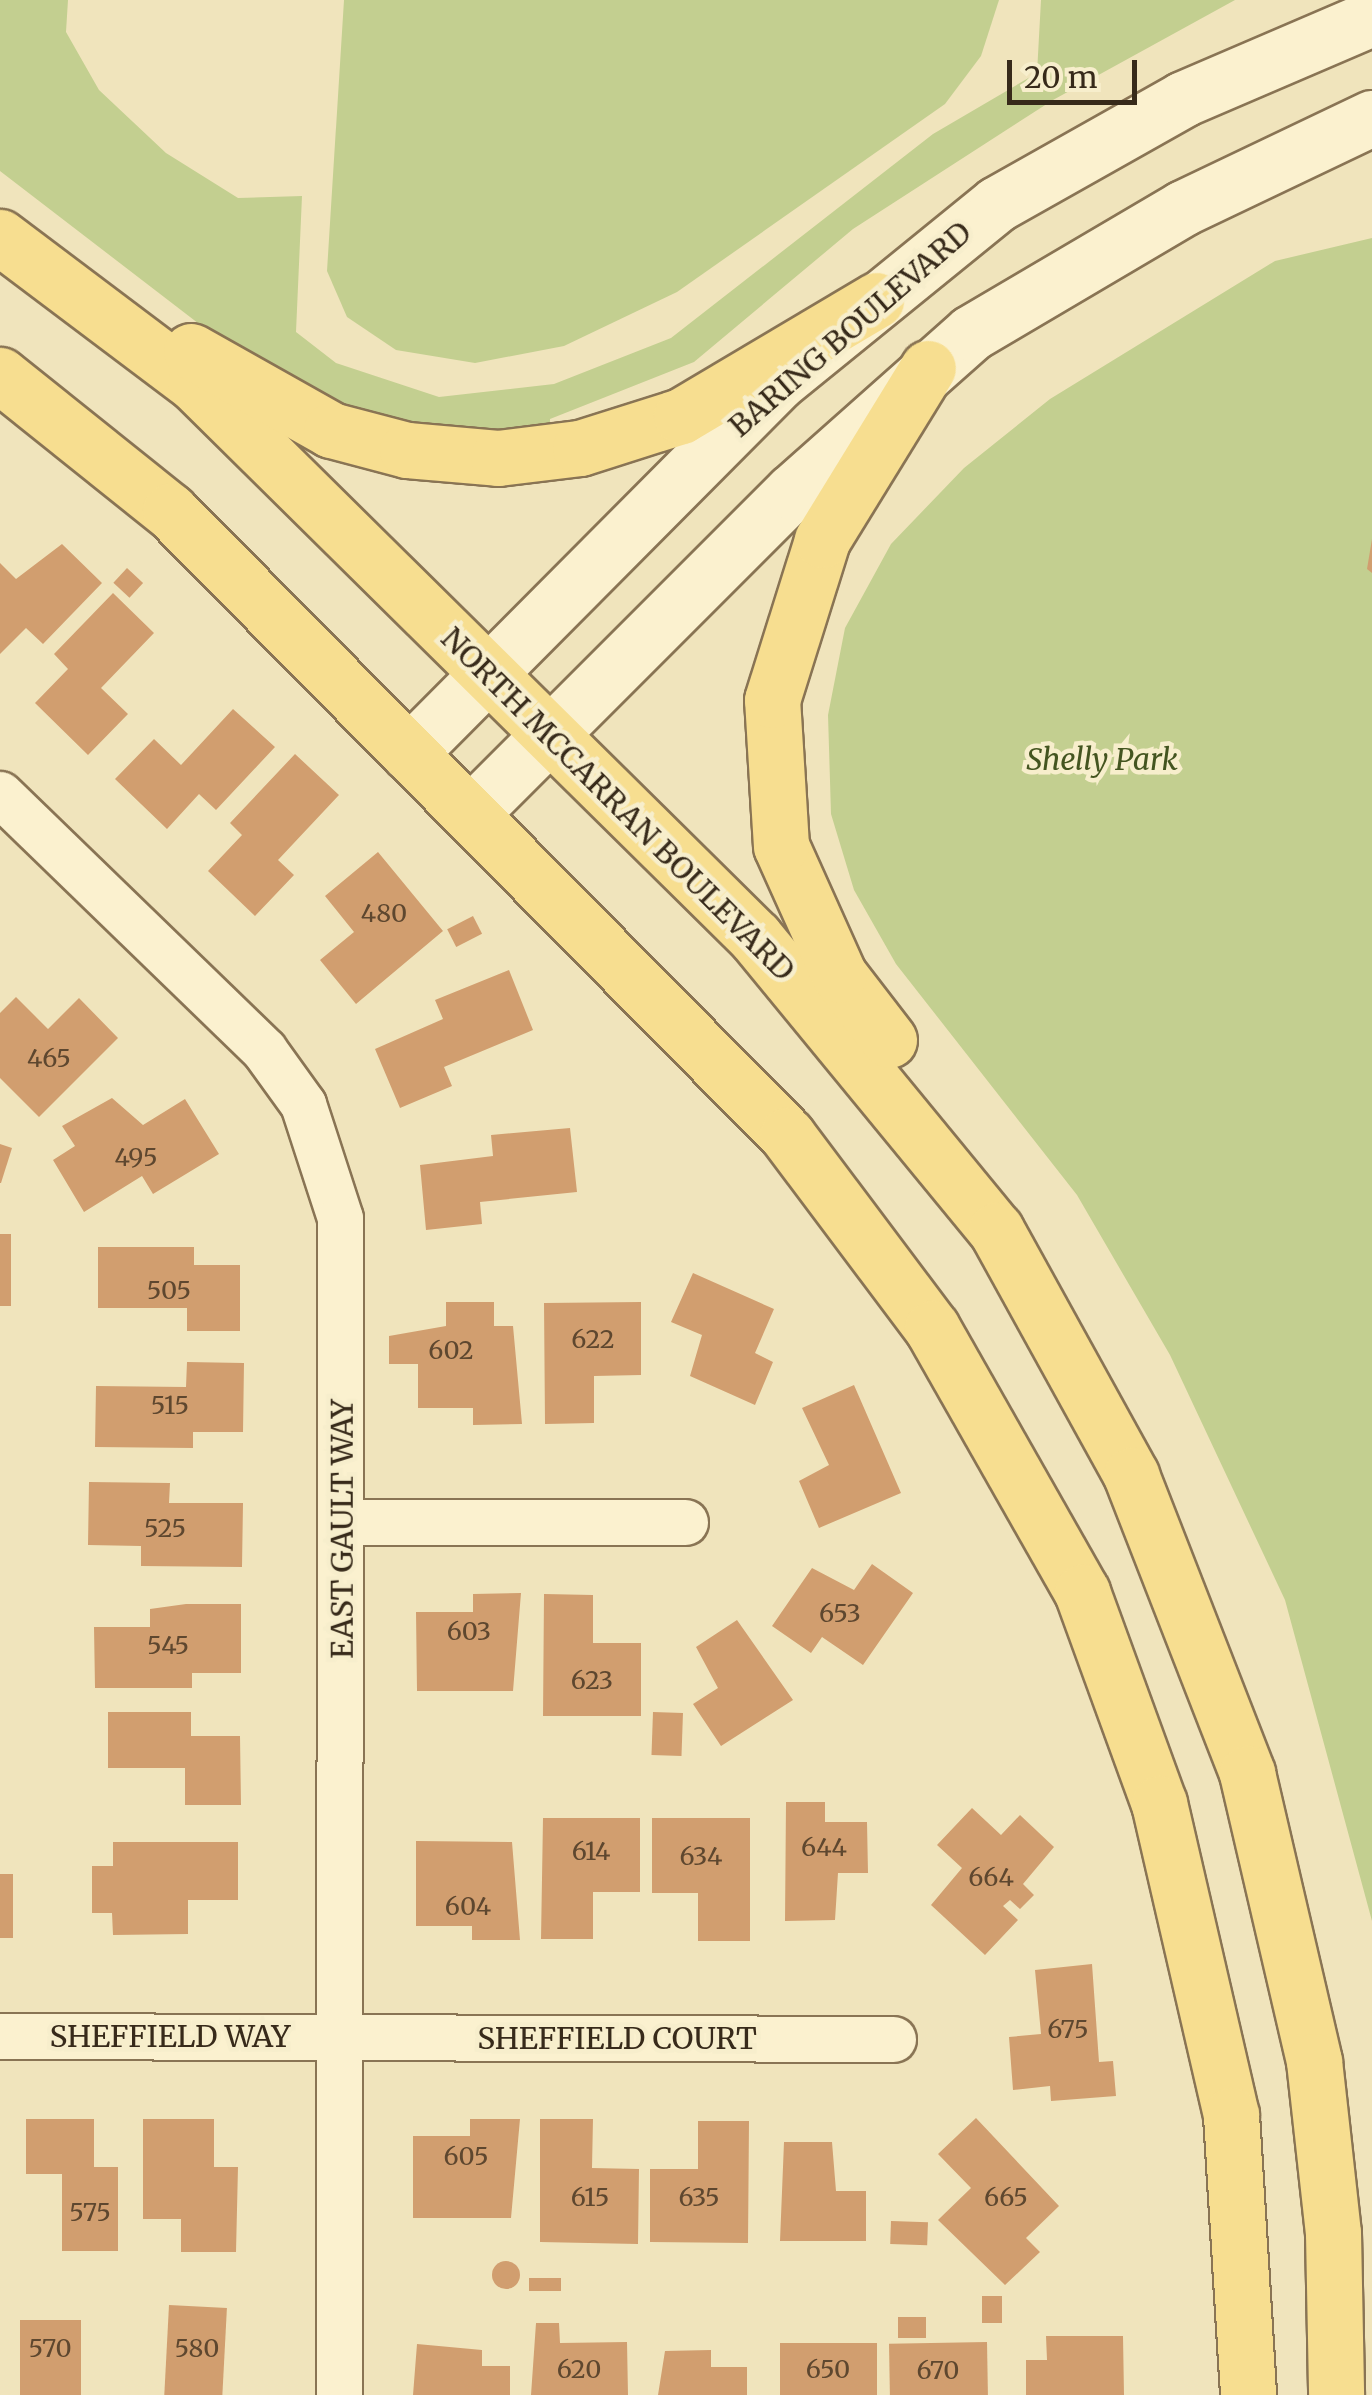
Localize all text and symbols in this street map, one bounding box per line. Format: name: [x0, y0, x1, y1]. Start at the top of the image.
scale bar: [1012, 40, 1142, 102]
text: 20 m: [1024, 58, 1097, 96]
street label: BARING BOULEVARD: [722, 214, 978, 444]
street label: NORTH MCCARRAN BOULEVARD: [434, 620, 802, 988]
park label: Shelly Park: [1026, 741, 1178, 777]
house number: 480: [361, 898, 407, 928]
house number: 465: [27, 1043, 71, 1073]
house number: 495: [115, 1142, 157, 1172]
house number: 505: [147, 1275, 191, 1305]
house number: 622: [571, 1324, 615, 1354]
house number: 602: [428, 1335, 474, 1365]
house number: 515: [151, 1390, 189, 1420]
street label: EAST GAULT WAY: [324, 1399, 360, 1659]
house number: 525: [144, 1513, 186, 1543]
house number: 653: [819, 1598, 861, 1628]
house number: 603: [447, 1616, 491, 1646]
house number: 545: [147, 1630, 189, 1660]
house number: 623: [571, 1665, 613, 1695]
house number: 644: [801, 1832, 847, 1862]
house number: 614: [572, 1836, 610, 1866]
house number: 634: [680, 1841, 722, 1871]
house number: 664: [968, 1862, 1014, 1892]
house number: 604: [445, 1891, 491, 1921]
house number: 675: [1047, 2014, 1089, 2044]
street label: SHEFFIELD WAY: [49, 2018, 291, 2054]
street label: SHEFFIELD COURT: [477, 2020, 757, 2056]
house number: 605: [443, 2141, 489, 2171]
house number: 615: [571, 2182, 609, 2212]
house number: 635: [678, 2182, 720, 2212]
house number: 665: [984, 2182, 1028, 2212]
house number: 575: [69, 2197, 111, 2227]
house number: 570: [28, 2333, 72, 2363]
house number: 580: [174, 2333, 220, 2363]
house number: 620: [557, 2354, 601, 2384]
house number: 650: [806, 2354, 850, 2384]
house number: 670: [917, 2355, 959, 2385]

